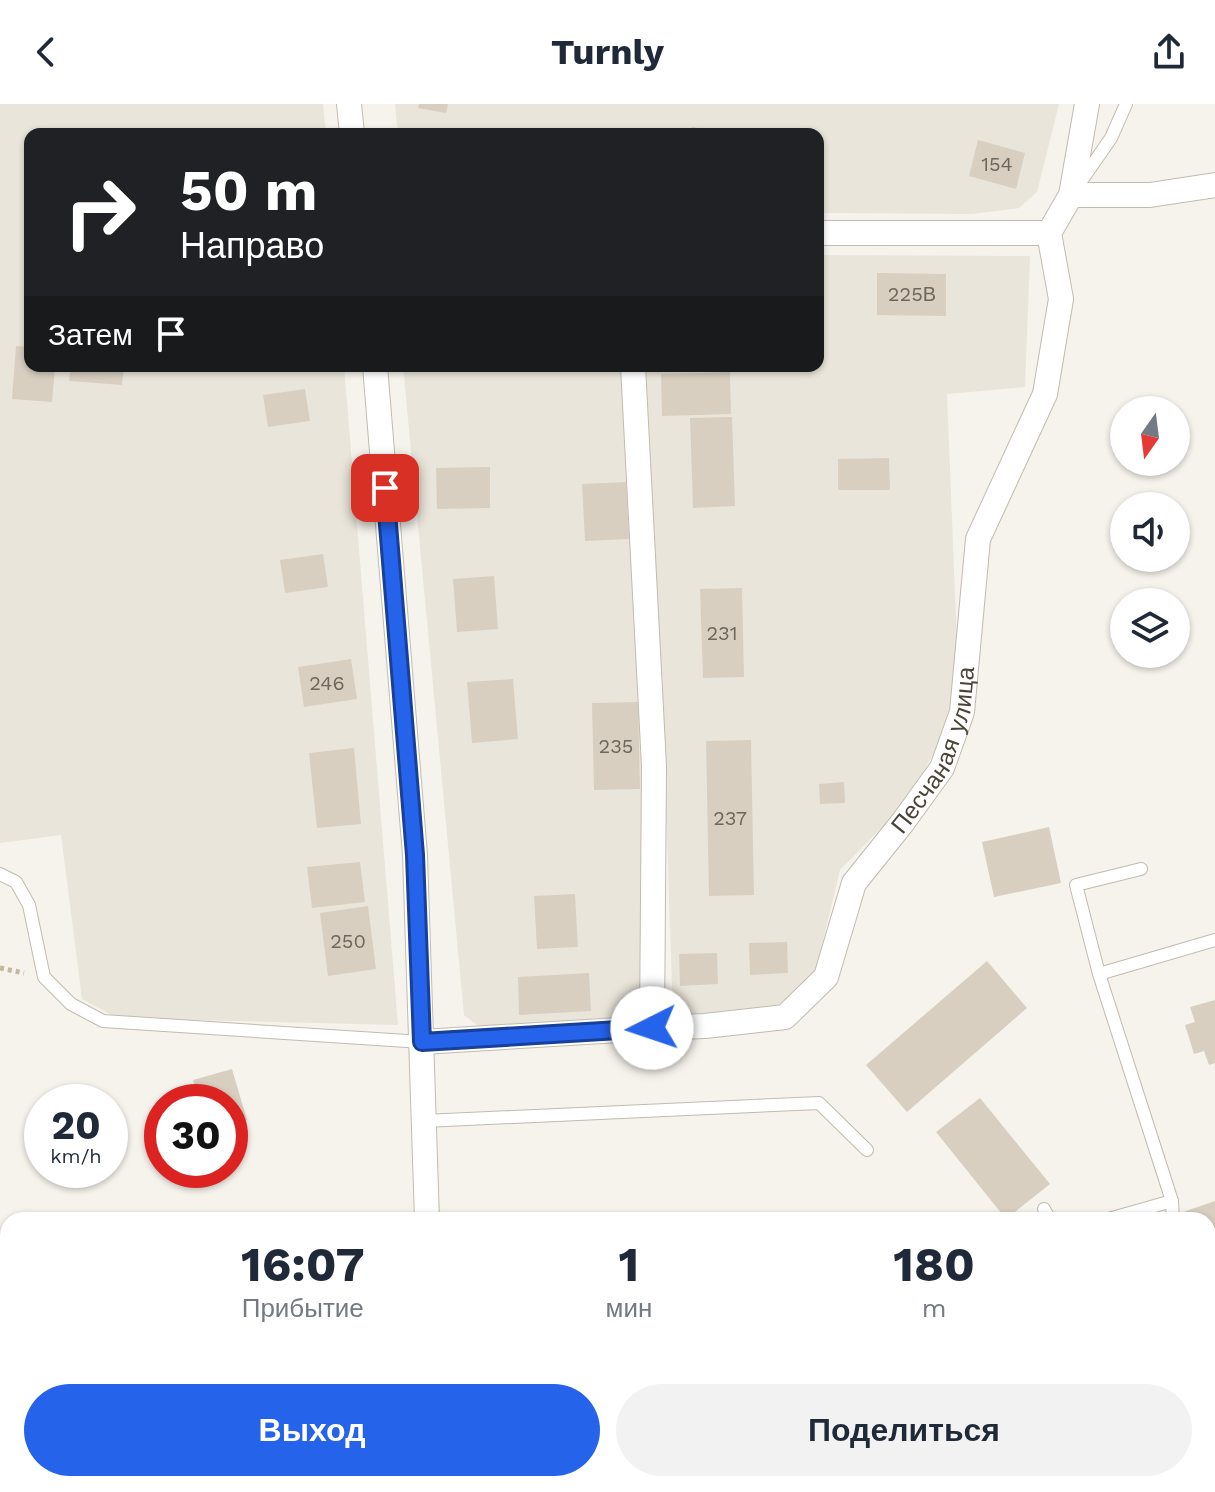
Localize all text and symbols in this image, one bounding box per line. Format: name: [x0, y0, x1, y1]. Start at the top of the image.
icon: back: [24, 30, 68, 74]
icon: share: [1147, 30, 1191, 74]
text: Turnly: [551, 31, 664, 73]
house number: 154: [981, 152, 1013, 176]
text: 50 m: [180, 158, 317, 224]
icon: right: [48, 160, 152, 264]
text: Направо: [180, 225, 324, 267]
house number: 225В: [888, 282, 936, 306]
icon: arrive: [149, 312, 193, 356]
text: Затем: [48, 317, 133, 352]
north arrow: [1110, 396, 1190, 476]
map controls: [1110, 396, 1190, 668]
pin: [351, 454, 419, 522]
icon: arrive: [363, 466, 407, 510]
button: sound: [1110, 492, 1190, 572]
button: layers: [1110, 588, 1190, 668]
house number: 231: [706, 621, 738, 645]
street label: Песчаная улица: [885, 665, 980, 839]
house number: 246: [309, 671, 345, 695]
house number: 235: [599, 734, 633, 758]
house number: 237: [713, 806, 747, 830]
house number: 250: [330, 929, 366, 953]
position arrow: [610, 986, 694, 1070]
speed limit sign: 30: [144, 1084, 248, 1188]
text: 20: [51, 1102, 101, 1149]
text: km/h: [50, 1144, 102, 1168]
text: 16:07: [241, 1236, 365, 1293]
text: 1: [619, 1236, 639, 1293]
text: 180: [893, 1236, 975, 1293]
text: Прибытие: [242, 1293, 364, 1323]
text: мин: [606, 1293, 652, 1323]
text: m: [922, 1293, 947, 1323]
button: Выход: [24, 1384, 600, 1476]
button: Поделиться: [616, 1384, 1192, 1476]

